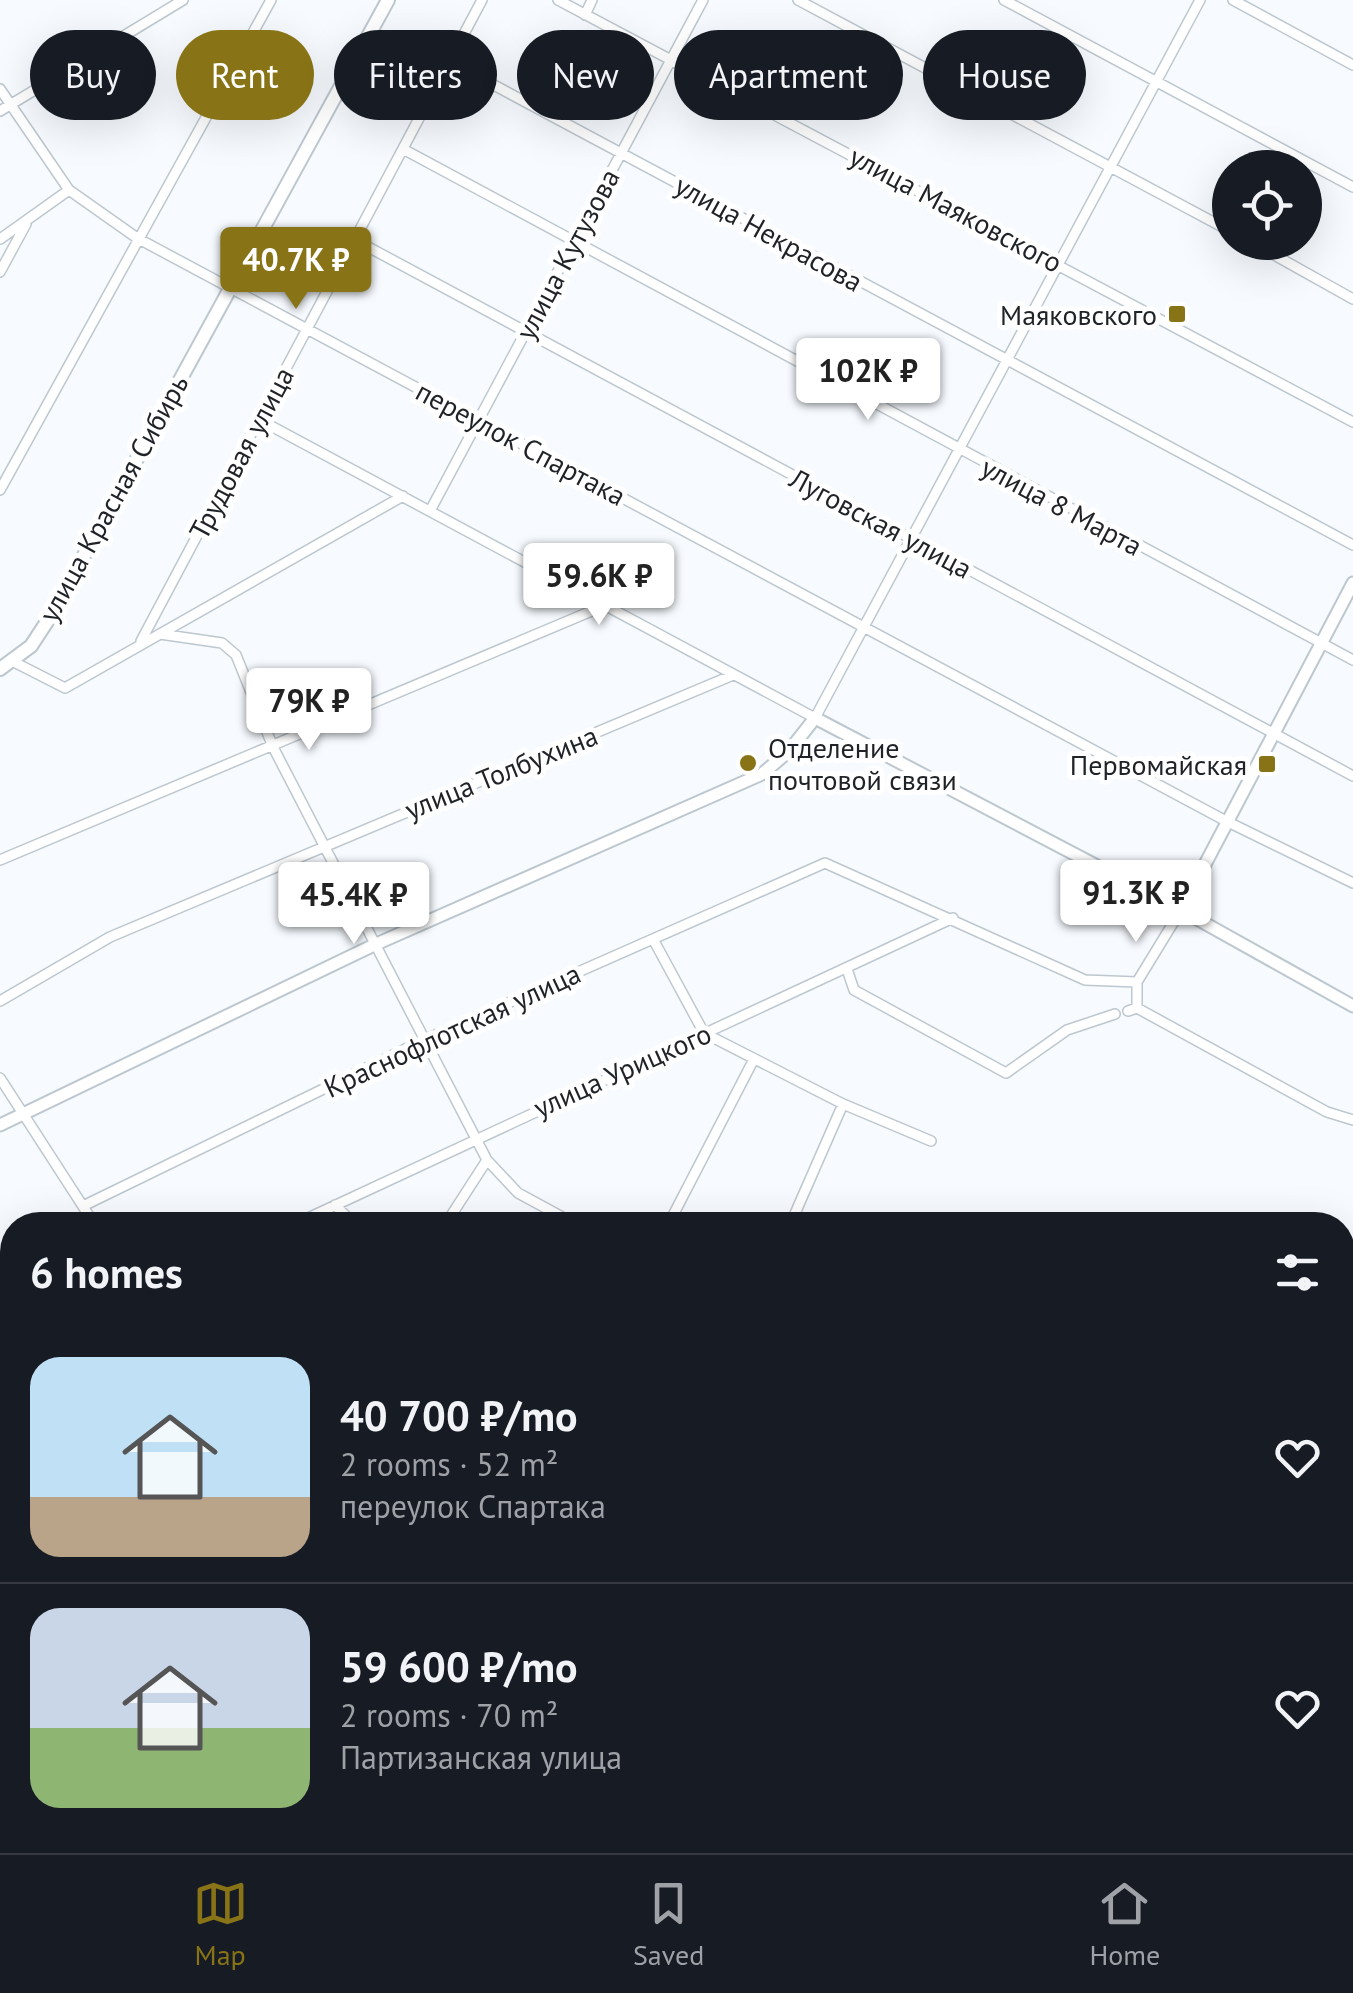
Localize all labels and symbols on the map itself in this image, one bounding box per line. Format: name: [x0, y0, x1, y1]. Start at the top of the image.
street label: улица Маяковского: [843, 137, 1069, 281]
street label: улица Кутузова: [506, 162, 628, 346]
street label: улица Некрасова: [669, 166, 869, 300]
pin: 40.7K ₽: [204, 227, 388, 312]
place label: Маяковского: [1000, 296, 1157, 333]
marker: Маяковского: [1166, 303, 1188, 325]
pin: 102K ₽: [787, 338, 949, 423]
street label: Трудовая улица: [180, 360, 302, 546]
street label: улица Красная Сибирь: [30, 368, 196, 628]
street label: переулок Спартака: [410, 372, 632, 514]
street label: улица 8 Марта: [975, 448, 1149, 564]
street label: Луговская улица: [783, 459, 979, 587]
pin: 59.6K ₽: [507, 543, 691, 628]
pin: 79K ₽: [239, 668, 379, 753]
street label: улица Толбухина: [399, 716, 603, 828]
place label: Отделение почтовой связи: [768, 729, 957, 798]
place label: Первомайская: [1070, 746, 1247, 783]
marker: Отделение почтовой связи: [737, 752, 759, 774]
marker: Первомайская: [1256, 753, 1278, 775]
pin: 91.3K ₽: [1044, 860, 1228, 945]
pin: 45.4K ₽: [262, 862, 446, 947]
street label: Краснофлотская улица: [318, 954, 586, 1106]
street label: улица Урицкого: [527, 1014, 717, 1126]

